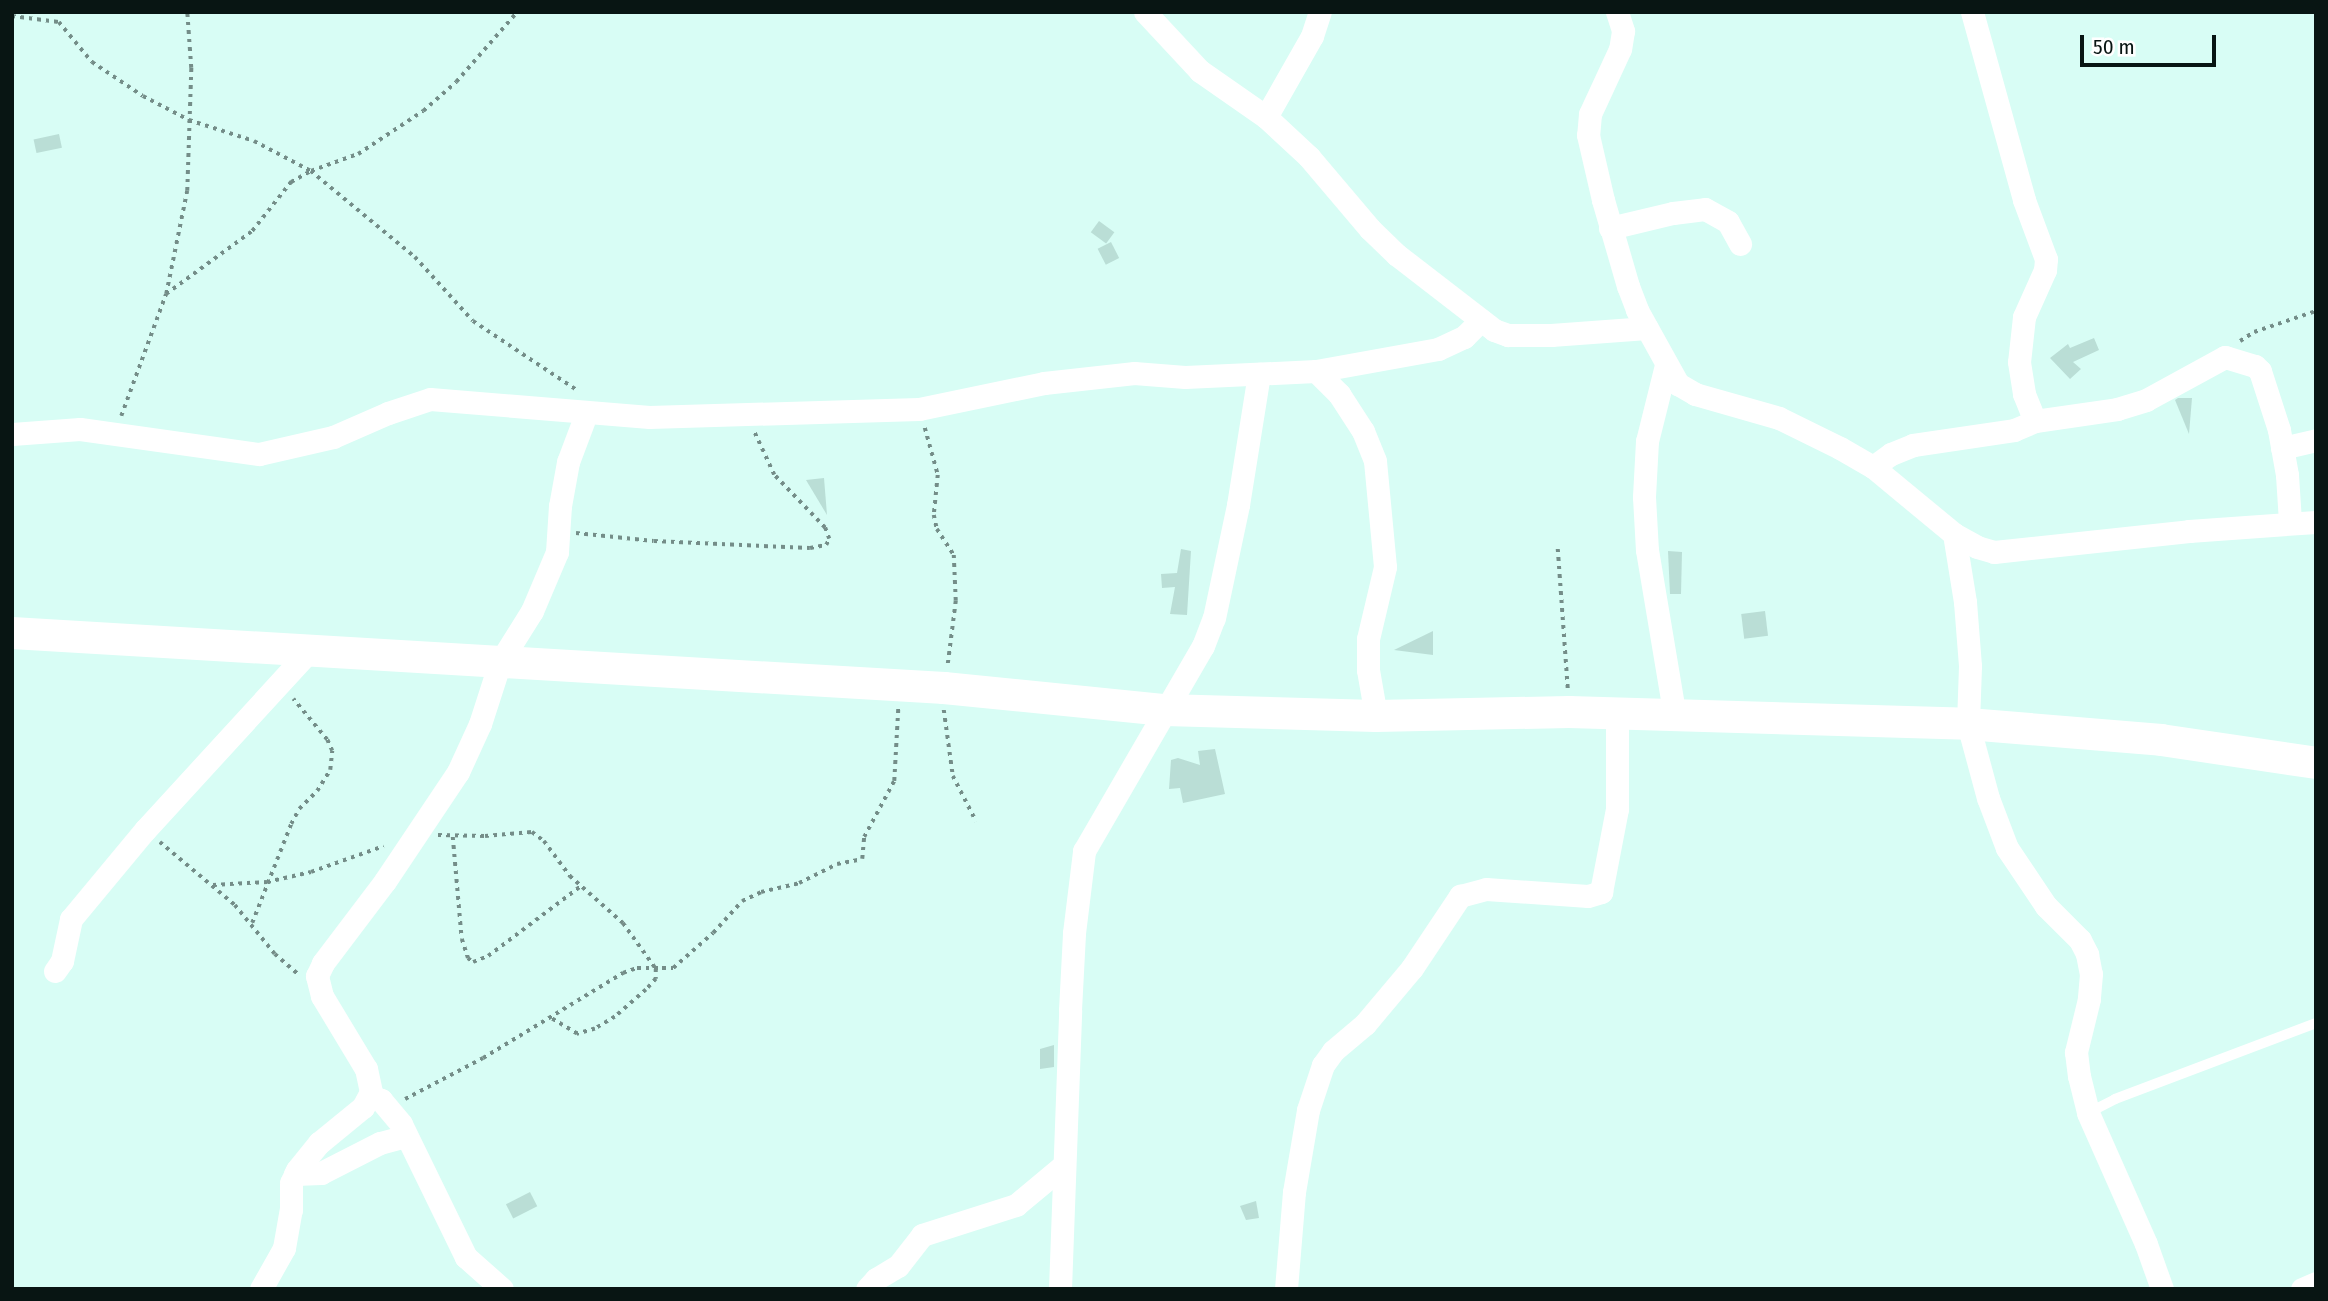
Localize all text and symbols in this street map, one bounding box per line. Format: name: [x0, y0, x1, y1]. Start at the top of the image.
scale bar: [2083, 21, 2220, 65]
text: 50 m: [2093, 34, 2135, 60]

